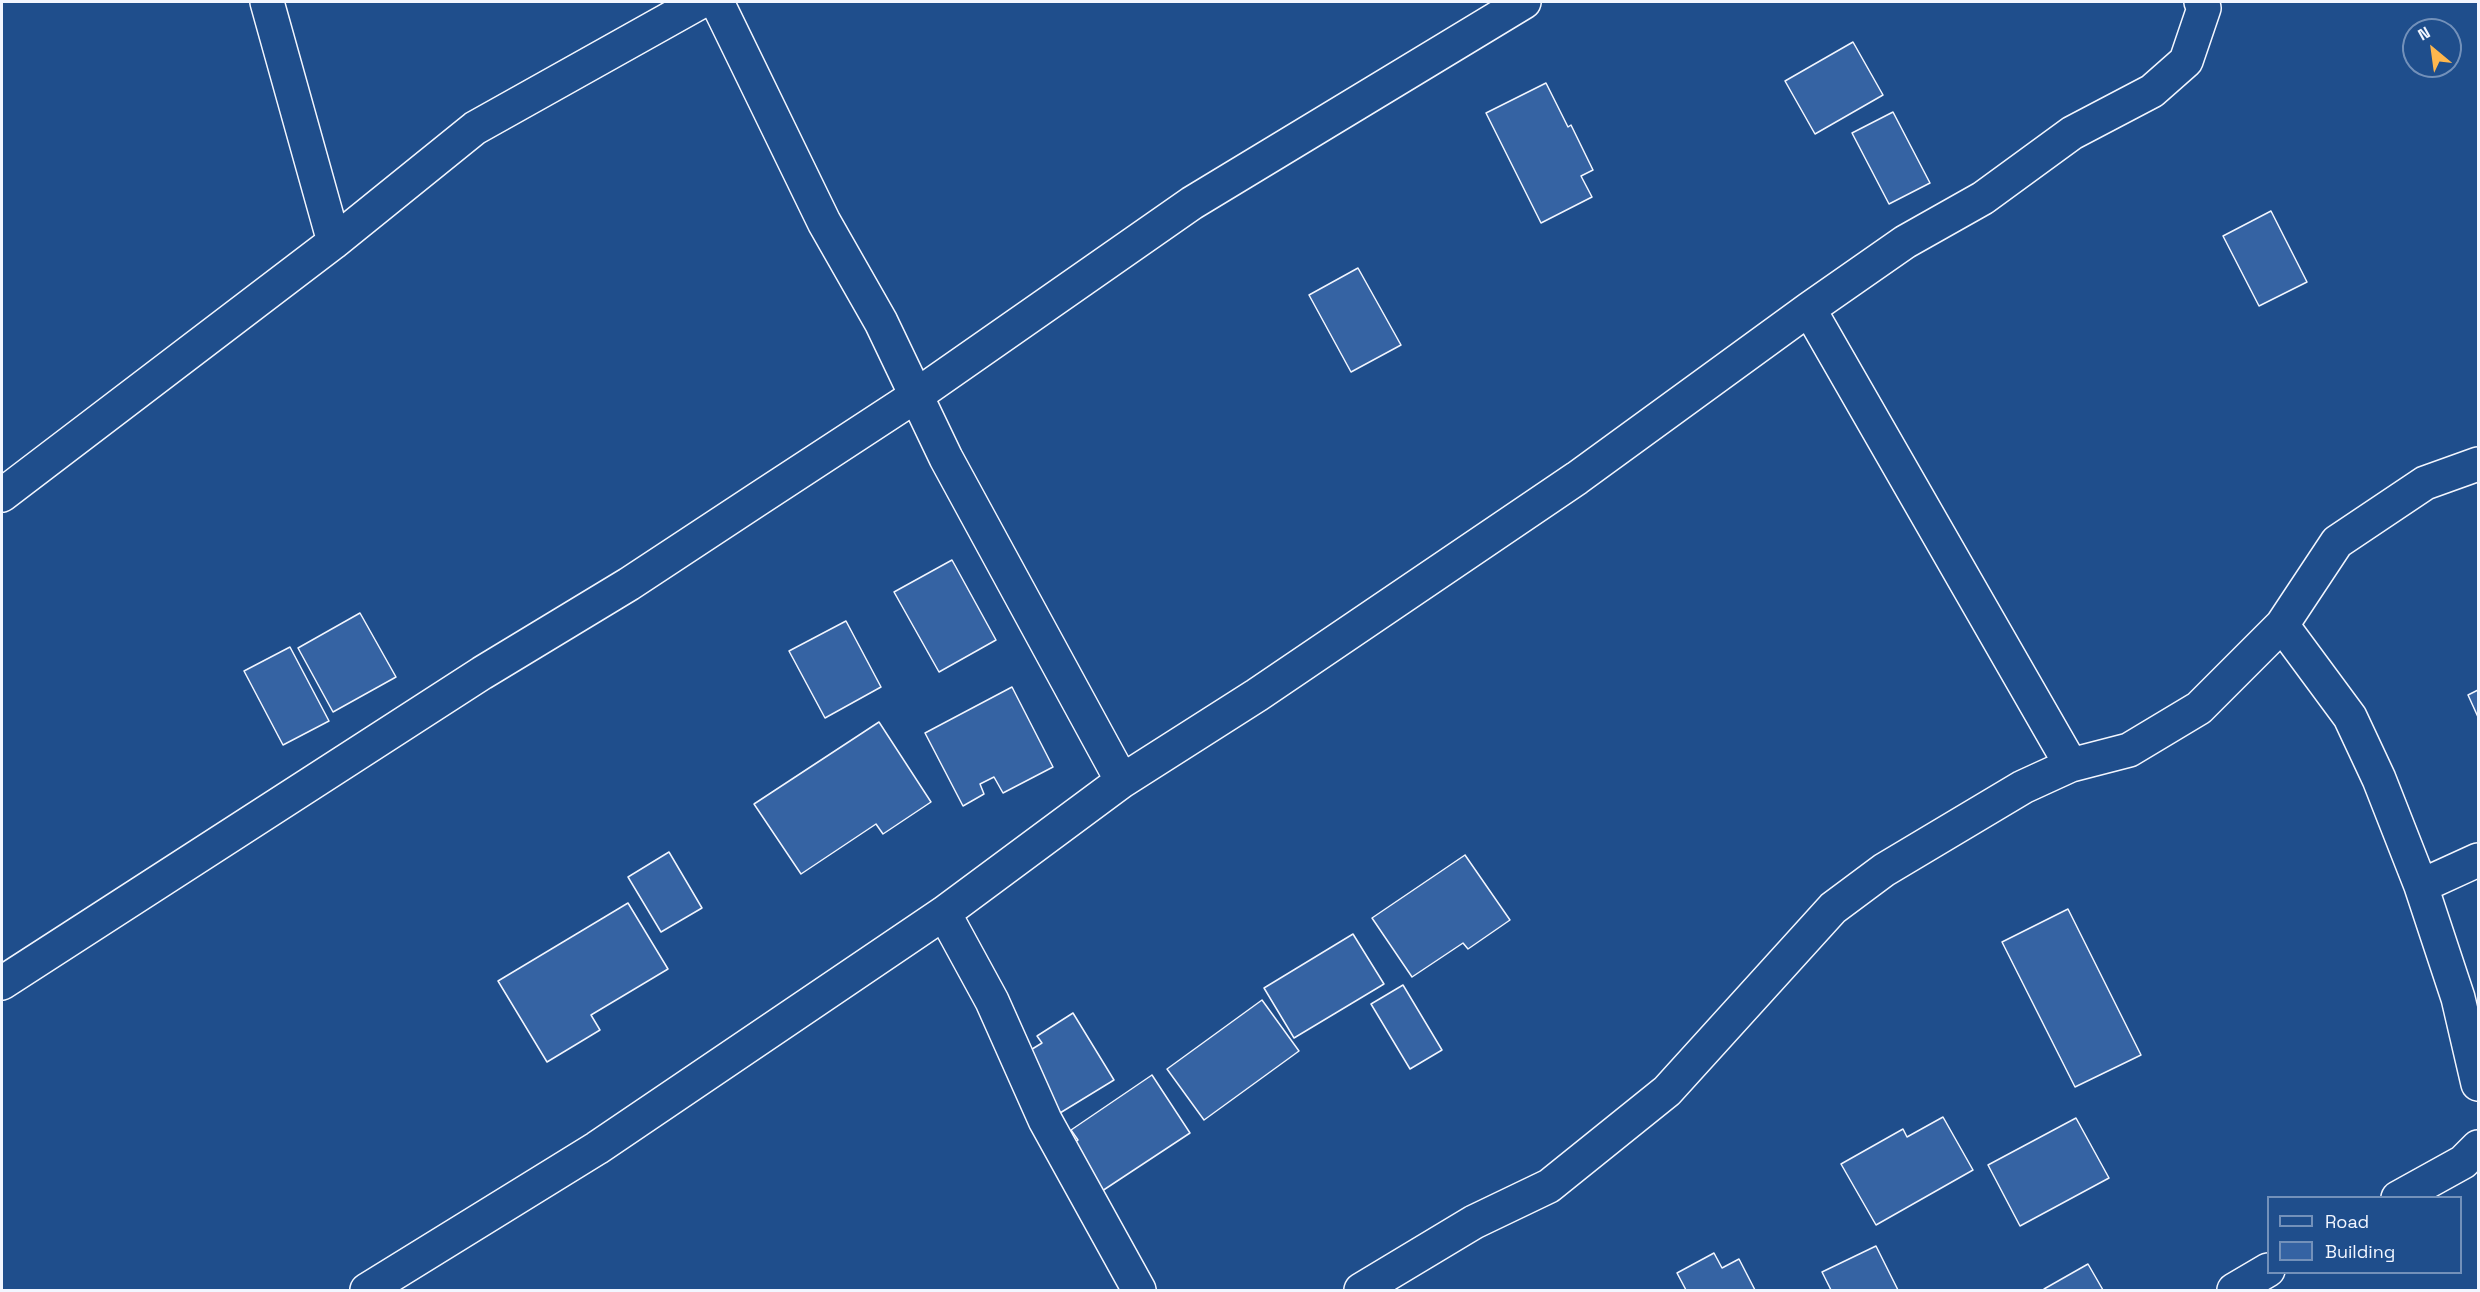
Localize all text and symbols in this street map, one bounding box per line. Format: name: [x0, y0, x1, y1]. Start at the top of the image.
north arrow: [2402, 18, 2462, 78]
text: N: [2414, 22, 2434, 45]
legend: [2267, 1196, 2462, 1274]
text: Road: [2325, 1210, 2369, 1233]
text: Building: [2325, 1240, 2395, 1263]

